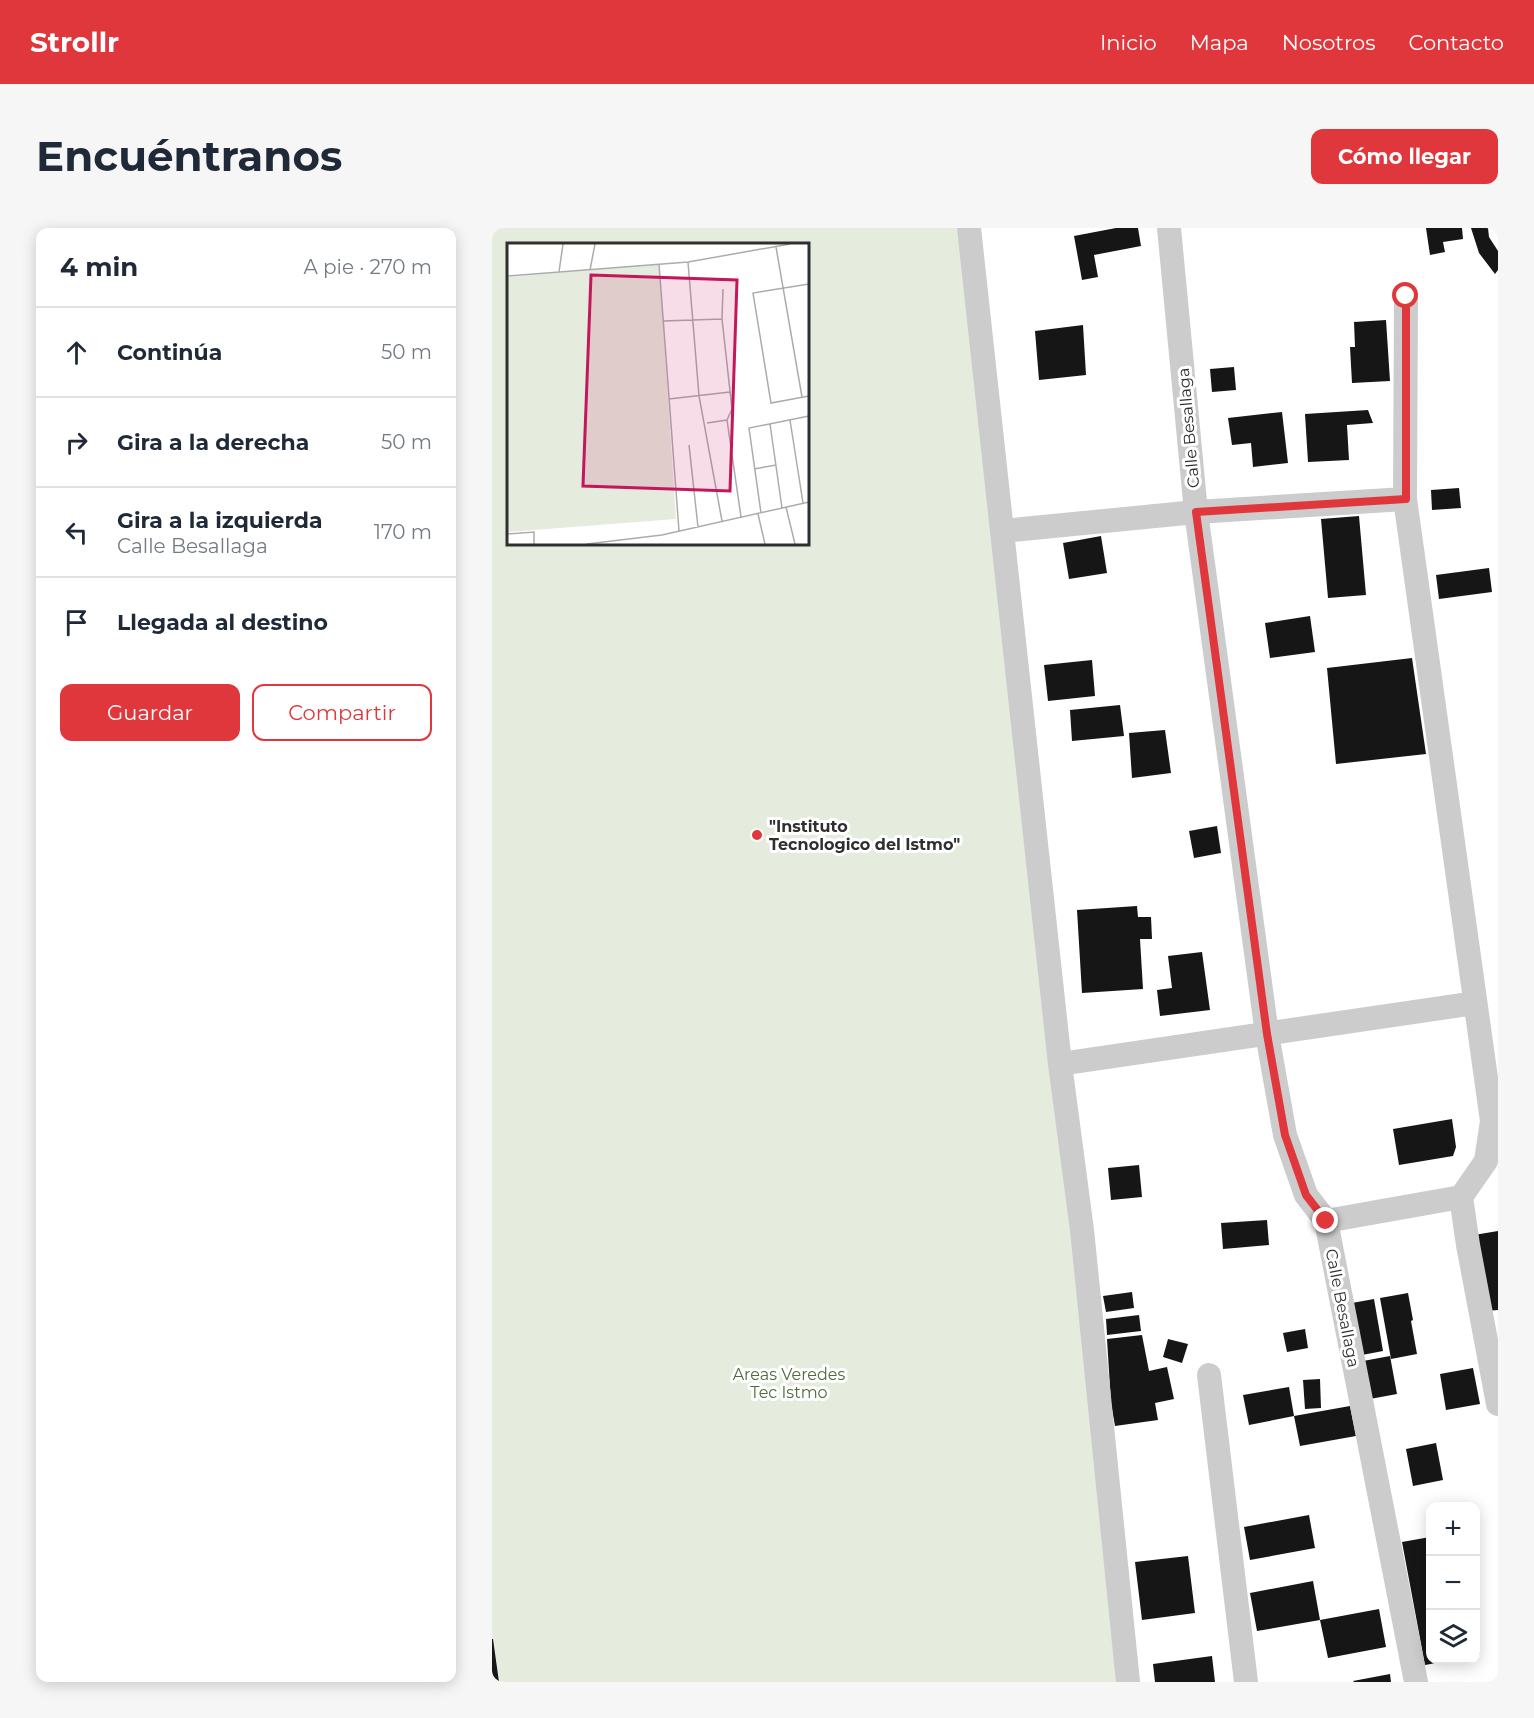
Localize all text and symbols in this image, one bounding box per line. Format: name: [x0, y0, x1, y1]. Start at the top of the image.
text: Strollr: [30, 25, 119, 59]
text: Inicio: [1100, 30, 1157, 55]
text: Mapa: [1190, 30, 1249, 55]
text: Nosotros: [1282, 30, 1375, 55]
text: Contacto: [1408, 30, 1504, 55]
button: Cómo llegar: [1311, 129, 1498, 184]
text: Encuéntranos: [36, 130, 342, 182]
inset map: [507, 243, 808, 544]
text: 4 min: [60, 251, 138, 283]
text: A pie · 270 m: [303, 255, 432, 279]
route start: [1392, 282, 1418, 308]
icon: ahead: [60, 336, 93, 369]
text: Continúa: [117, 339, 222, 366]
text: 50 m: [381, 340, 432, 364]
street label: Calle Besallaga: [1174, 367, 1203, 489]
icon: right: [60, 426, 93, 459]
text: Gira a la derecha: [117, 429, 309, 456]
text: 50 m: [381, 430, 432, 454]
text: Gira a la izquierda: [117, 507, 323, 534]
icon: left: [60, 516, 93, 549]
text: 170 m: [374, 520, 432, 544]
text: Calle Besallaga: [117, 534, 268, 558]
icon: arrive: [60, 606, 93, 639]
text: Llegada al destino: [117, 609, 328, 636]
button: Guardar: [60, 684, 240, 741]
button: Compartir: [252, 684, 432, 741]
place label: "Instituto Tecnologico del Istmo": [769, 817, 960, 854]
marker: "Instituto Tecnologico del Istmo": [750, 828, 764, 842]
route end: [1312, 1207, 1338, 1233]
street label: Calle Besallaga: [1322, 1247, 1363, 1369]
park label: Areas Veredes Tec Istmo: [733, 1365, 846, 1402]
map controls: [1426, 1502, 1480, 1664]
button: +: [1426, 1502, 1480, 1556]
button: −: [1426, 1556, 1480, 1610]
button: layers: [1426, 1610, 1480, 1664]

